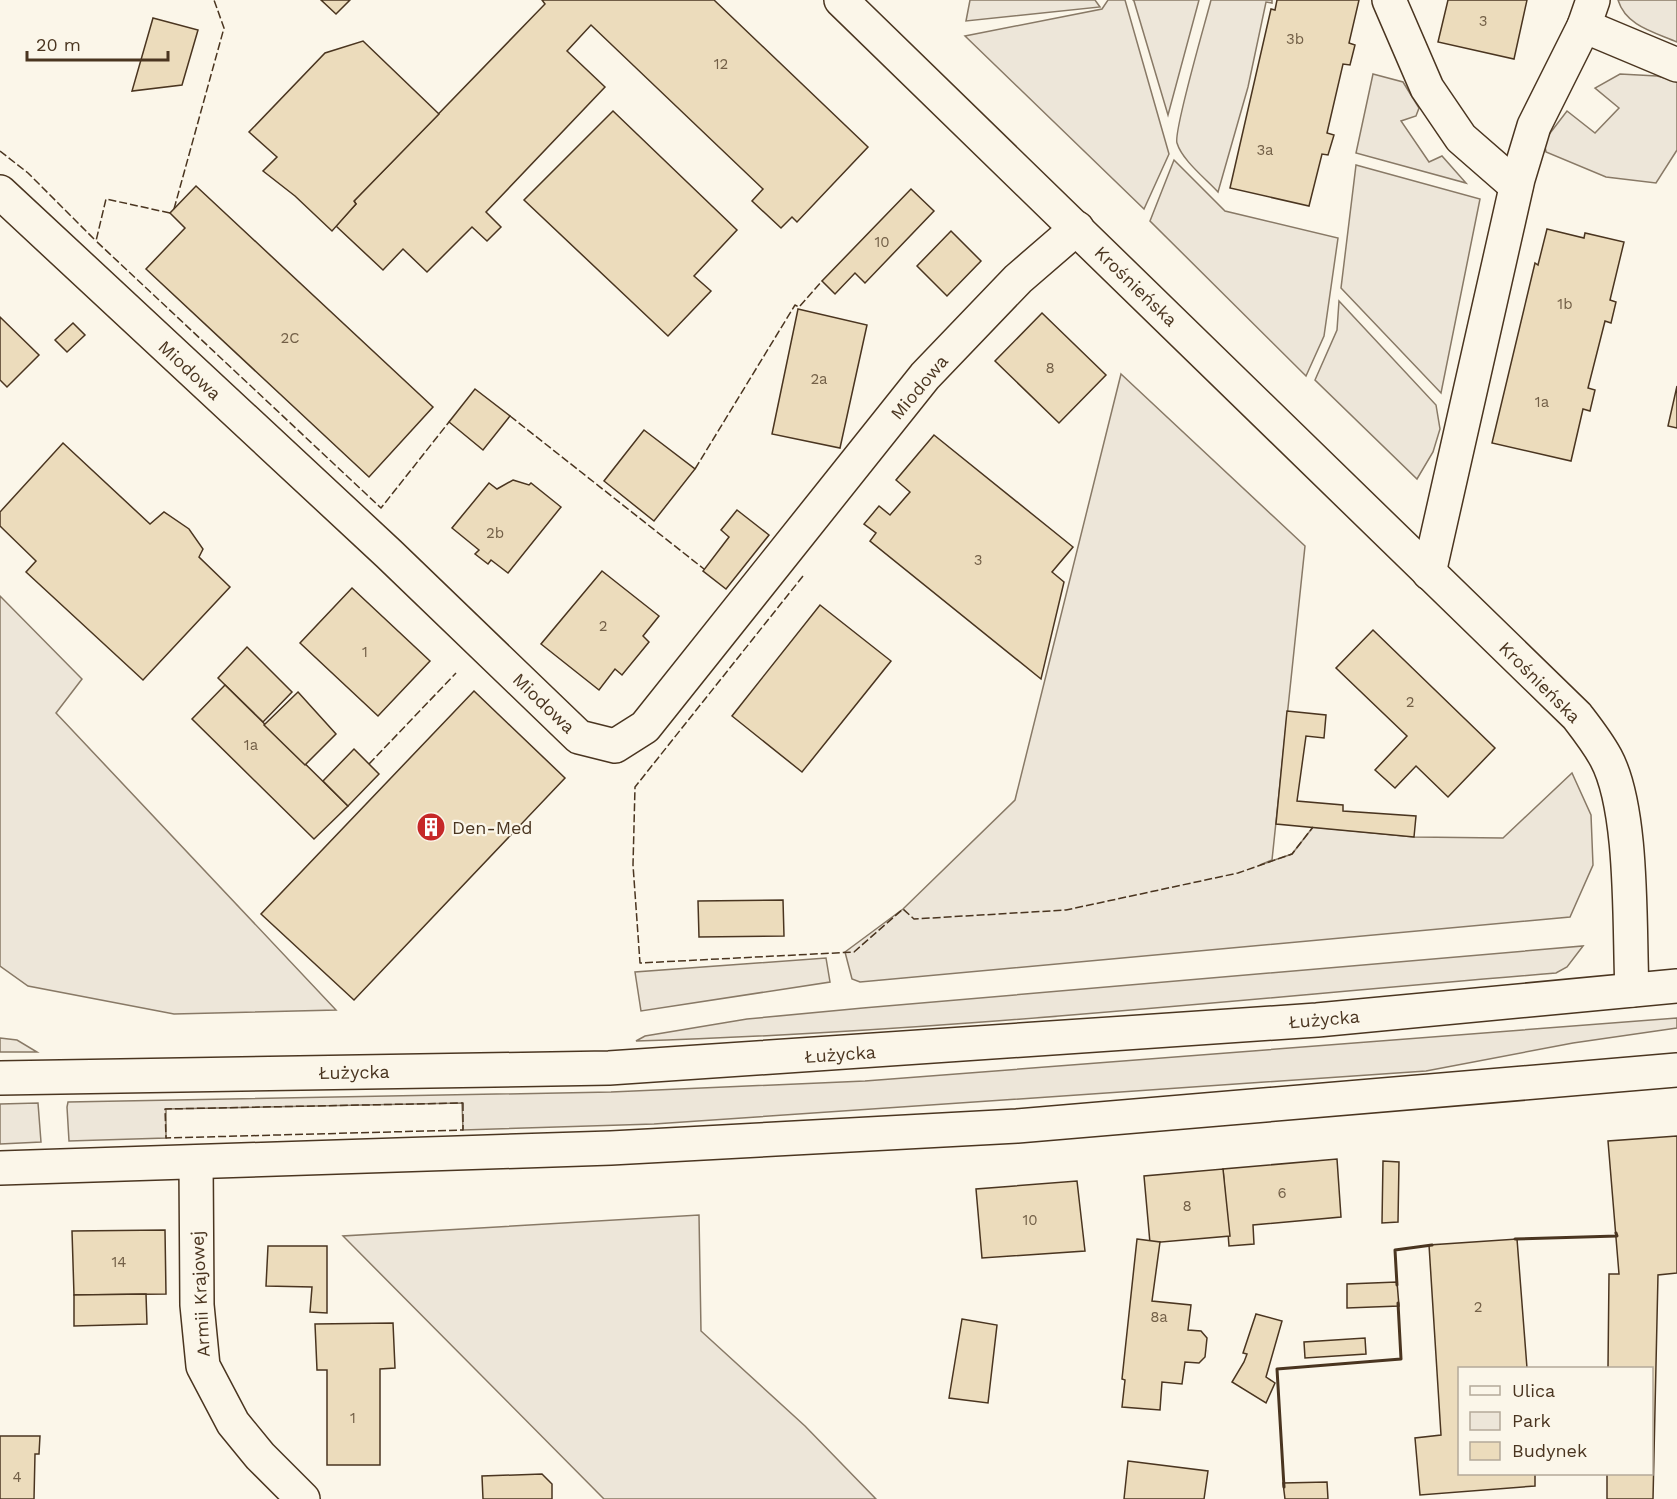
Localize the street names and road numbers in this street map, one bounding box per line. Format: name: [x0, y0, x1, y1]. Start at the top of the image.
street label: Krośnieńska: [1090, 242, 1182, 330]
street label: Miodowa: [154, 336, 226, 404]
street label: Miodowa: [886, 350, 952, 424]
street label: Krośnieńska: [1495, 637, 1585, 727]
street label: Miodowa: [509, 668, 579, 738]
street label: Łużycka: [1288, 1005, 1360, 1033]
street label: Łużycka: [804, 1041, 876, 1067]
street label: Łużycka: [318, 1061, 390, 1083]
street label: Armii Krajowej: [186, 1230, 214, 1358]

